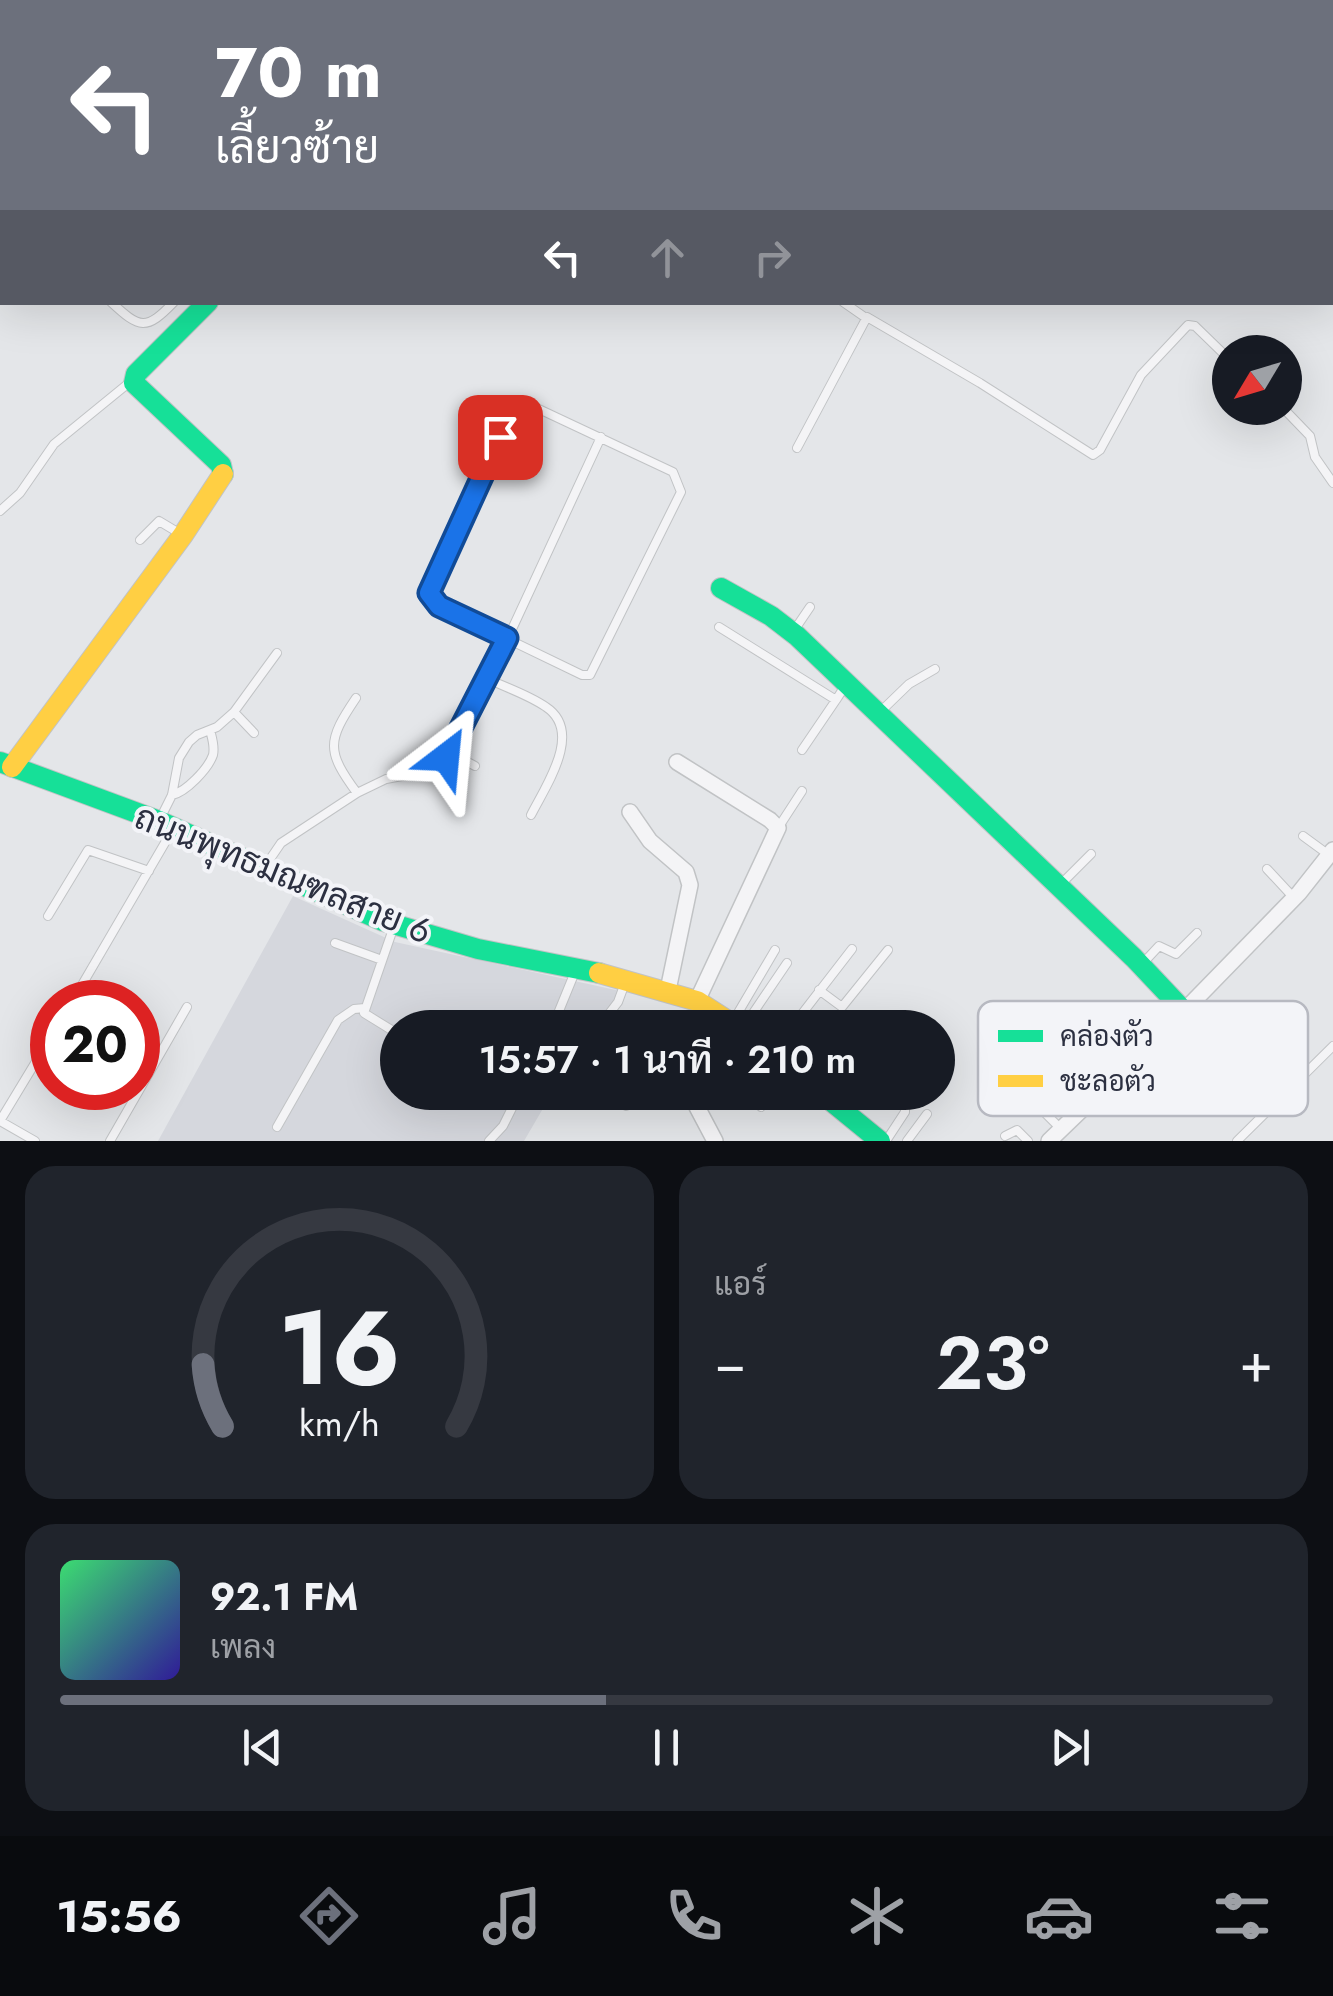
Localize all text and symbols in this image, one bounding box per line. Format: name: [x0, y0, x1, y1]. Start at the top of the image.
text: 70 m: [215, 22, 382, 123]
icon: left: [50, 40, 180, 170]
text: เลี้ยวซ้าย: [215, 115, 379, 180]
icon: left: [535, 230, 590, 285]
icon: ahead: [640, 230, 695, 285]
icon: right: [745, 230, 800, 285]
north arrow: [1212, 335, 1302, 425]
map controls: [1212, 335, 1302, 425]
pin: [458, 395, 543, 480]
icon: arrive: [473, 410, 528, 465]
position arrow: [394, 705, 498, 809]
street label: ถนนพุทธมณฑลสาย 6: [127, 792, 439, 956]
speed limit sign: 20: [30, 980, 160, 1110]
legend: [978, 1001, 1308, 1116]
text: คล่องตัว: [1060, 1016, 1154, 1057]
text: 15:57 · 1 นาที · 210 m: [479, 1032, 856, 1087]
text: ชะลอตัว: [1060, 1061, 1156, 1102]
text: แอร์: [714, 1261, 767, 1307]
text: 16: [278, 1273, 401, 1423]
text: 23°: [936, 1309, 1050, 1417]
text: −: [714, 1323, 746, 1403]
text: +: [1239, 1323, 1273, 1403]
text: km/h: [299, 1398, 380, 1449]
text: 92.1 FM: [210, 1569, 358, 1624]
text: เพลง: [210, 1624, 276, 1670]
icon: previous: [235, 1720, 290, 1775]
icon: pause: [639, 1720, 694, 1775]
icon: next: [1043, 1720, 1098, 1775]
icon: directions: [294, 1881, 364, 1951]
icon: music: [477, 1881, 547, 1951]
icon: phone: [659, 1881, 729, 1951]
icon: climate: [842, 1881, 912, 1951]
icon: car: [1024, 1881, 1094, 1951]
icon: filters: [1207, 1881, 1277, 1951]
text: 15:56: [56, 1884, 182, 1949]

